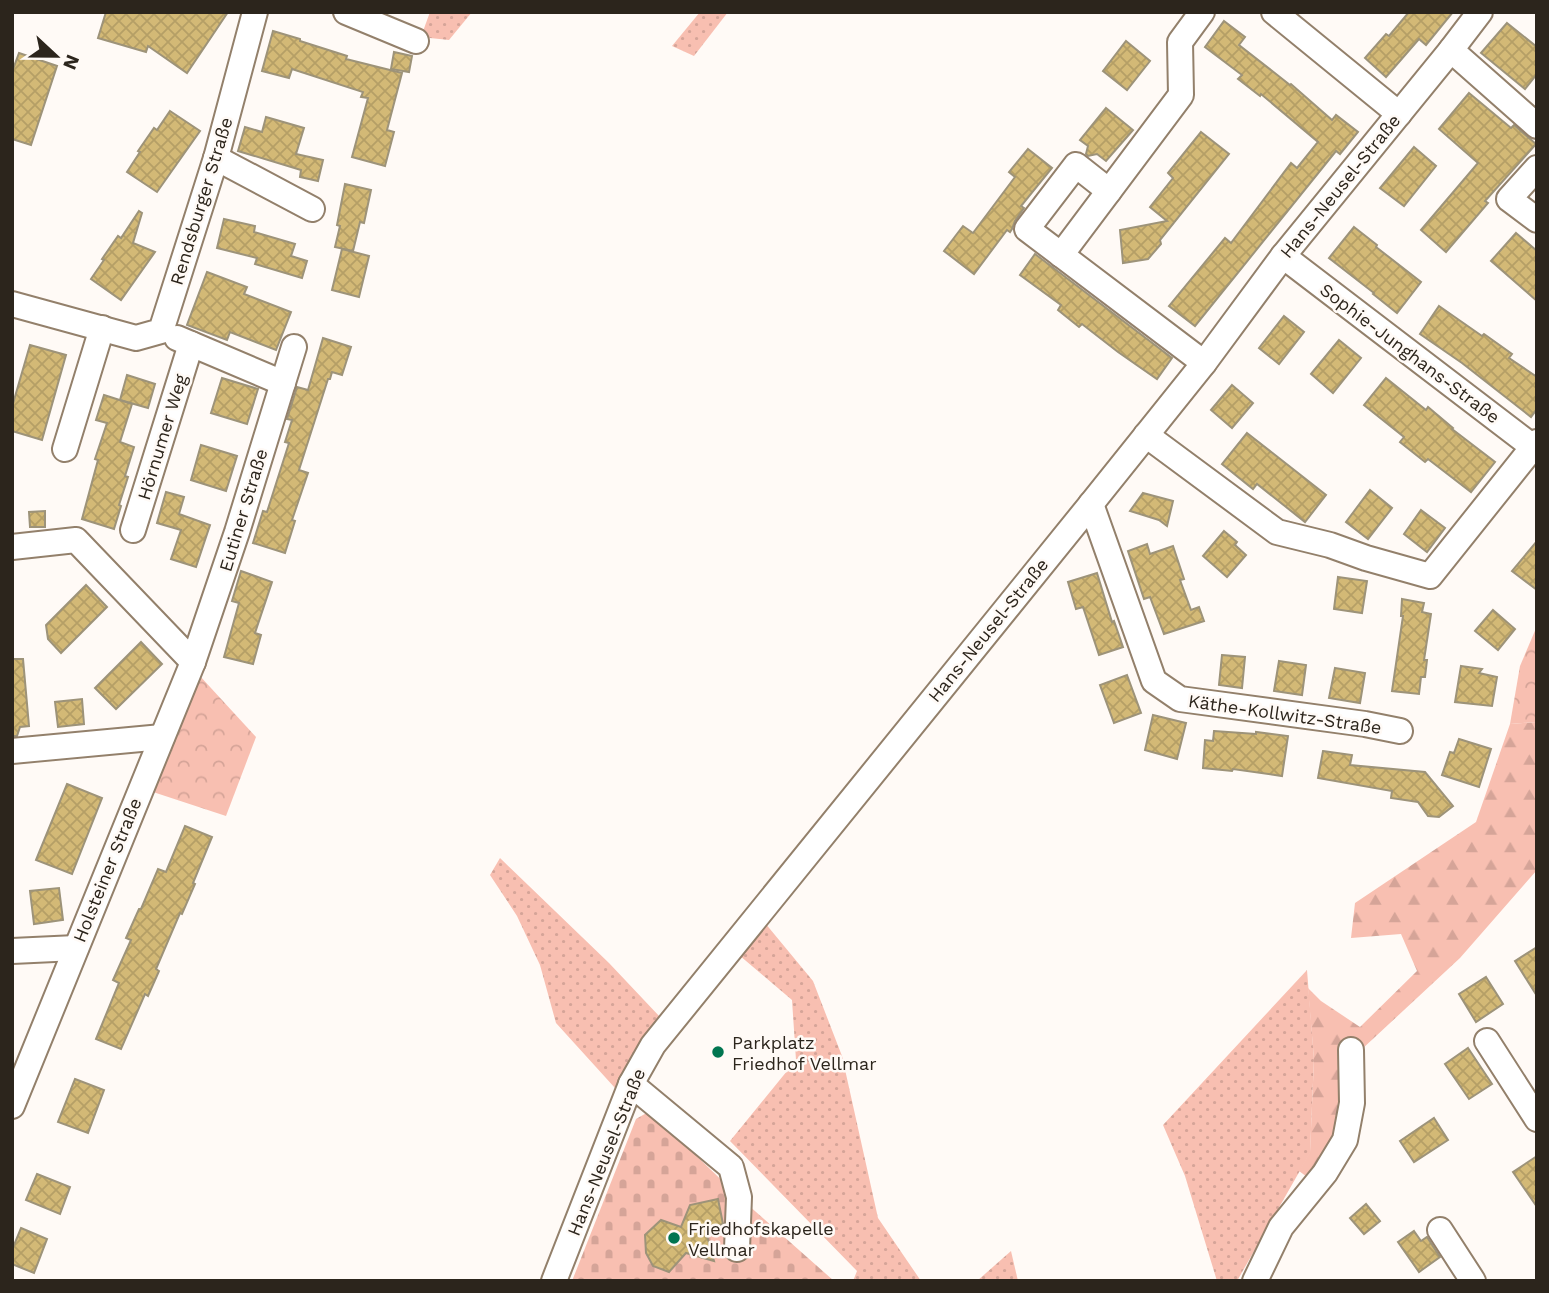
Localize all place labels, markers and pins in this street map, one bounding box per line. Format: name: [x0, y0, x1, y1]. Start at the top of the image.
place label: Parkplatz Friedhof Vellmar: [732, 1032, 877, 1074]
marker: Parkplatz Friedhof Vellmar: [710, 1044, 726, 1060]
place label: Friedhofskapelle Vellmar: [688, 1218, 834, 1260]
marker: Friedhofskapelle Vellmar: [666, 1230, 682, 1246]

